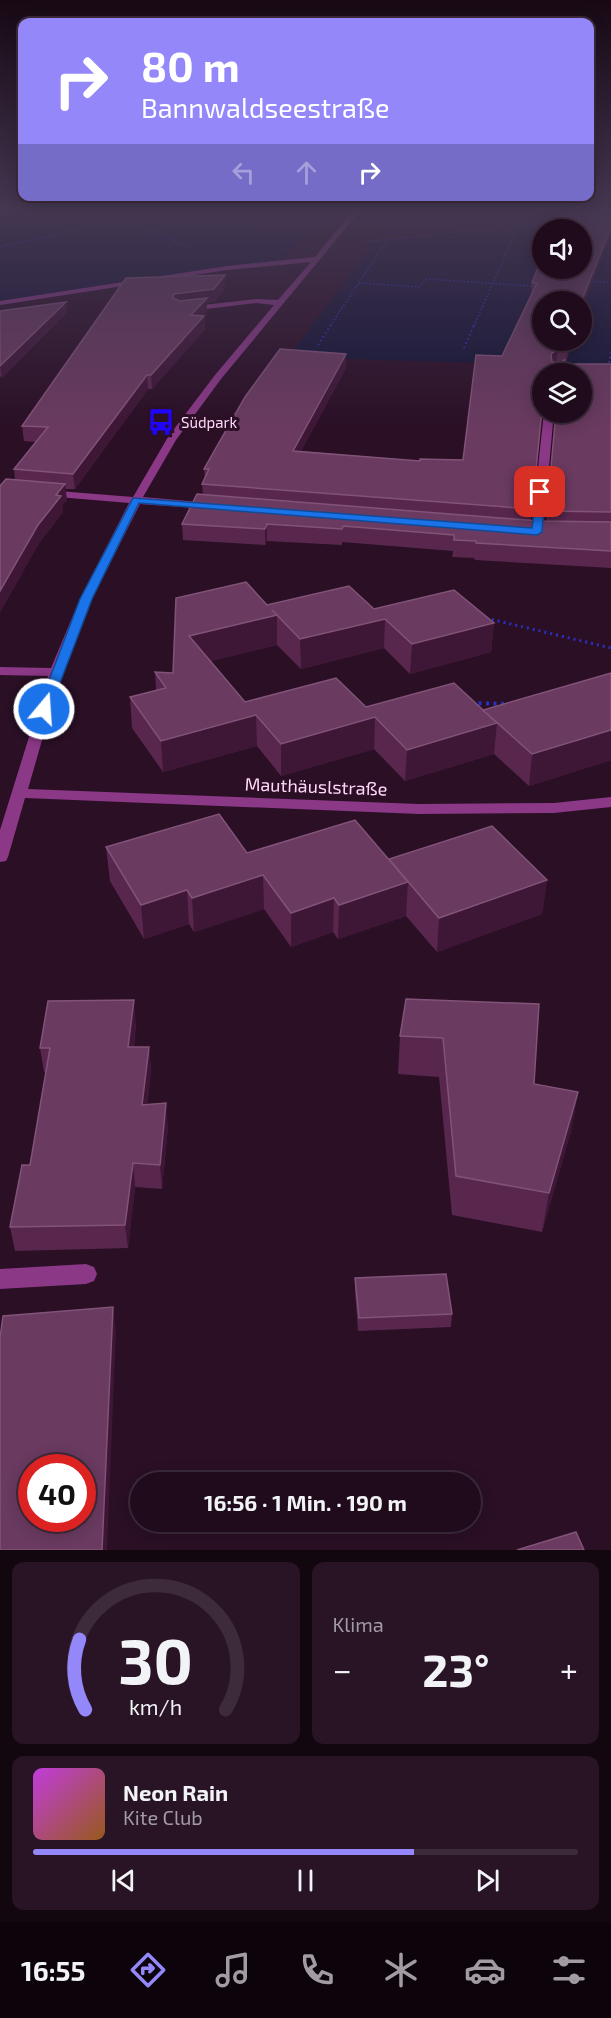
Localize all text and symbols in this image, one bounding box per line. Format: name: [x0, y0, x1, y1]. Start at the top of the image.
text: 80 m: [141, 40, 240, 90]
icon: right: [42, 42, 120, 120]
text: Bannwaldseestraße: [141, 91, 390, 123]
icon: left: [227, 156, 260, 189]
icon: ahead: [290, 156, 323, 189]
icon: right: [353, 156, 386, 189]
map controls: [532, 219, 592, 423]
button: sound: [532, 219, 592, 279]
button: search: [532, 291, 592, 351]
button: layers: [532, 363, 592, 423]
bus stop icon: Südpark: [146, 407, 176, 437]
place label: Südpark: [181, 413, 238, 431]
pin: [514, 466, 565, 517]
icon: arrive: [523, 475, 556, 508]
position arrow: [12, 677, 76, 741]
street label: Mauthäuslstraße: [244, 773, 388, 799]
speed limit sign: 40: [18, 1454, 96, 1532]
text: 16:56 · 1 Min. · 190 m: [204, 1489, 407, 1515]
text: Klima: [333, 1612, 384, 1636]
text: 30: [118, 1622, 193, 1697]
text: 23°: [422, 1642, 489, 1696]
text: −: [333, 1649, 352, 1689]
text: +: [560, 1649, 578, 1689]
text: km/h: [129, 1694, 182, 1719]
text: Neon Rain: [123, 1779, 228, 1805]
text: Kite Club: [123, 1805, 203, 1829]
icon: previous: [107, 1864, 140, 1897]
icon: pause: [289, 1864, 322, 1897]
icon: next: [471, 1864, 504, 1897]
icon: directions: [127, 1949, 169, 1991]
icon: music: [212, 1949, 254, 1991]
icon: phone: [296, 1949, 338, 1991]
icon: climate: [380, 1949, 422, 1991]
icon: car: [464, 1949, 506, 1991]
icon: filters: [548, 1949, 590, 1991]
text: 16:55: [21, 1954, 85, 1986]

